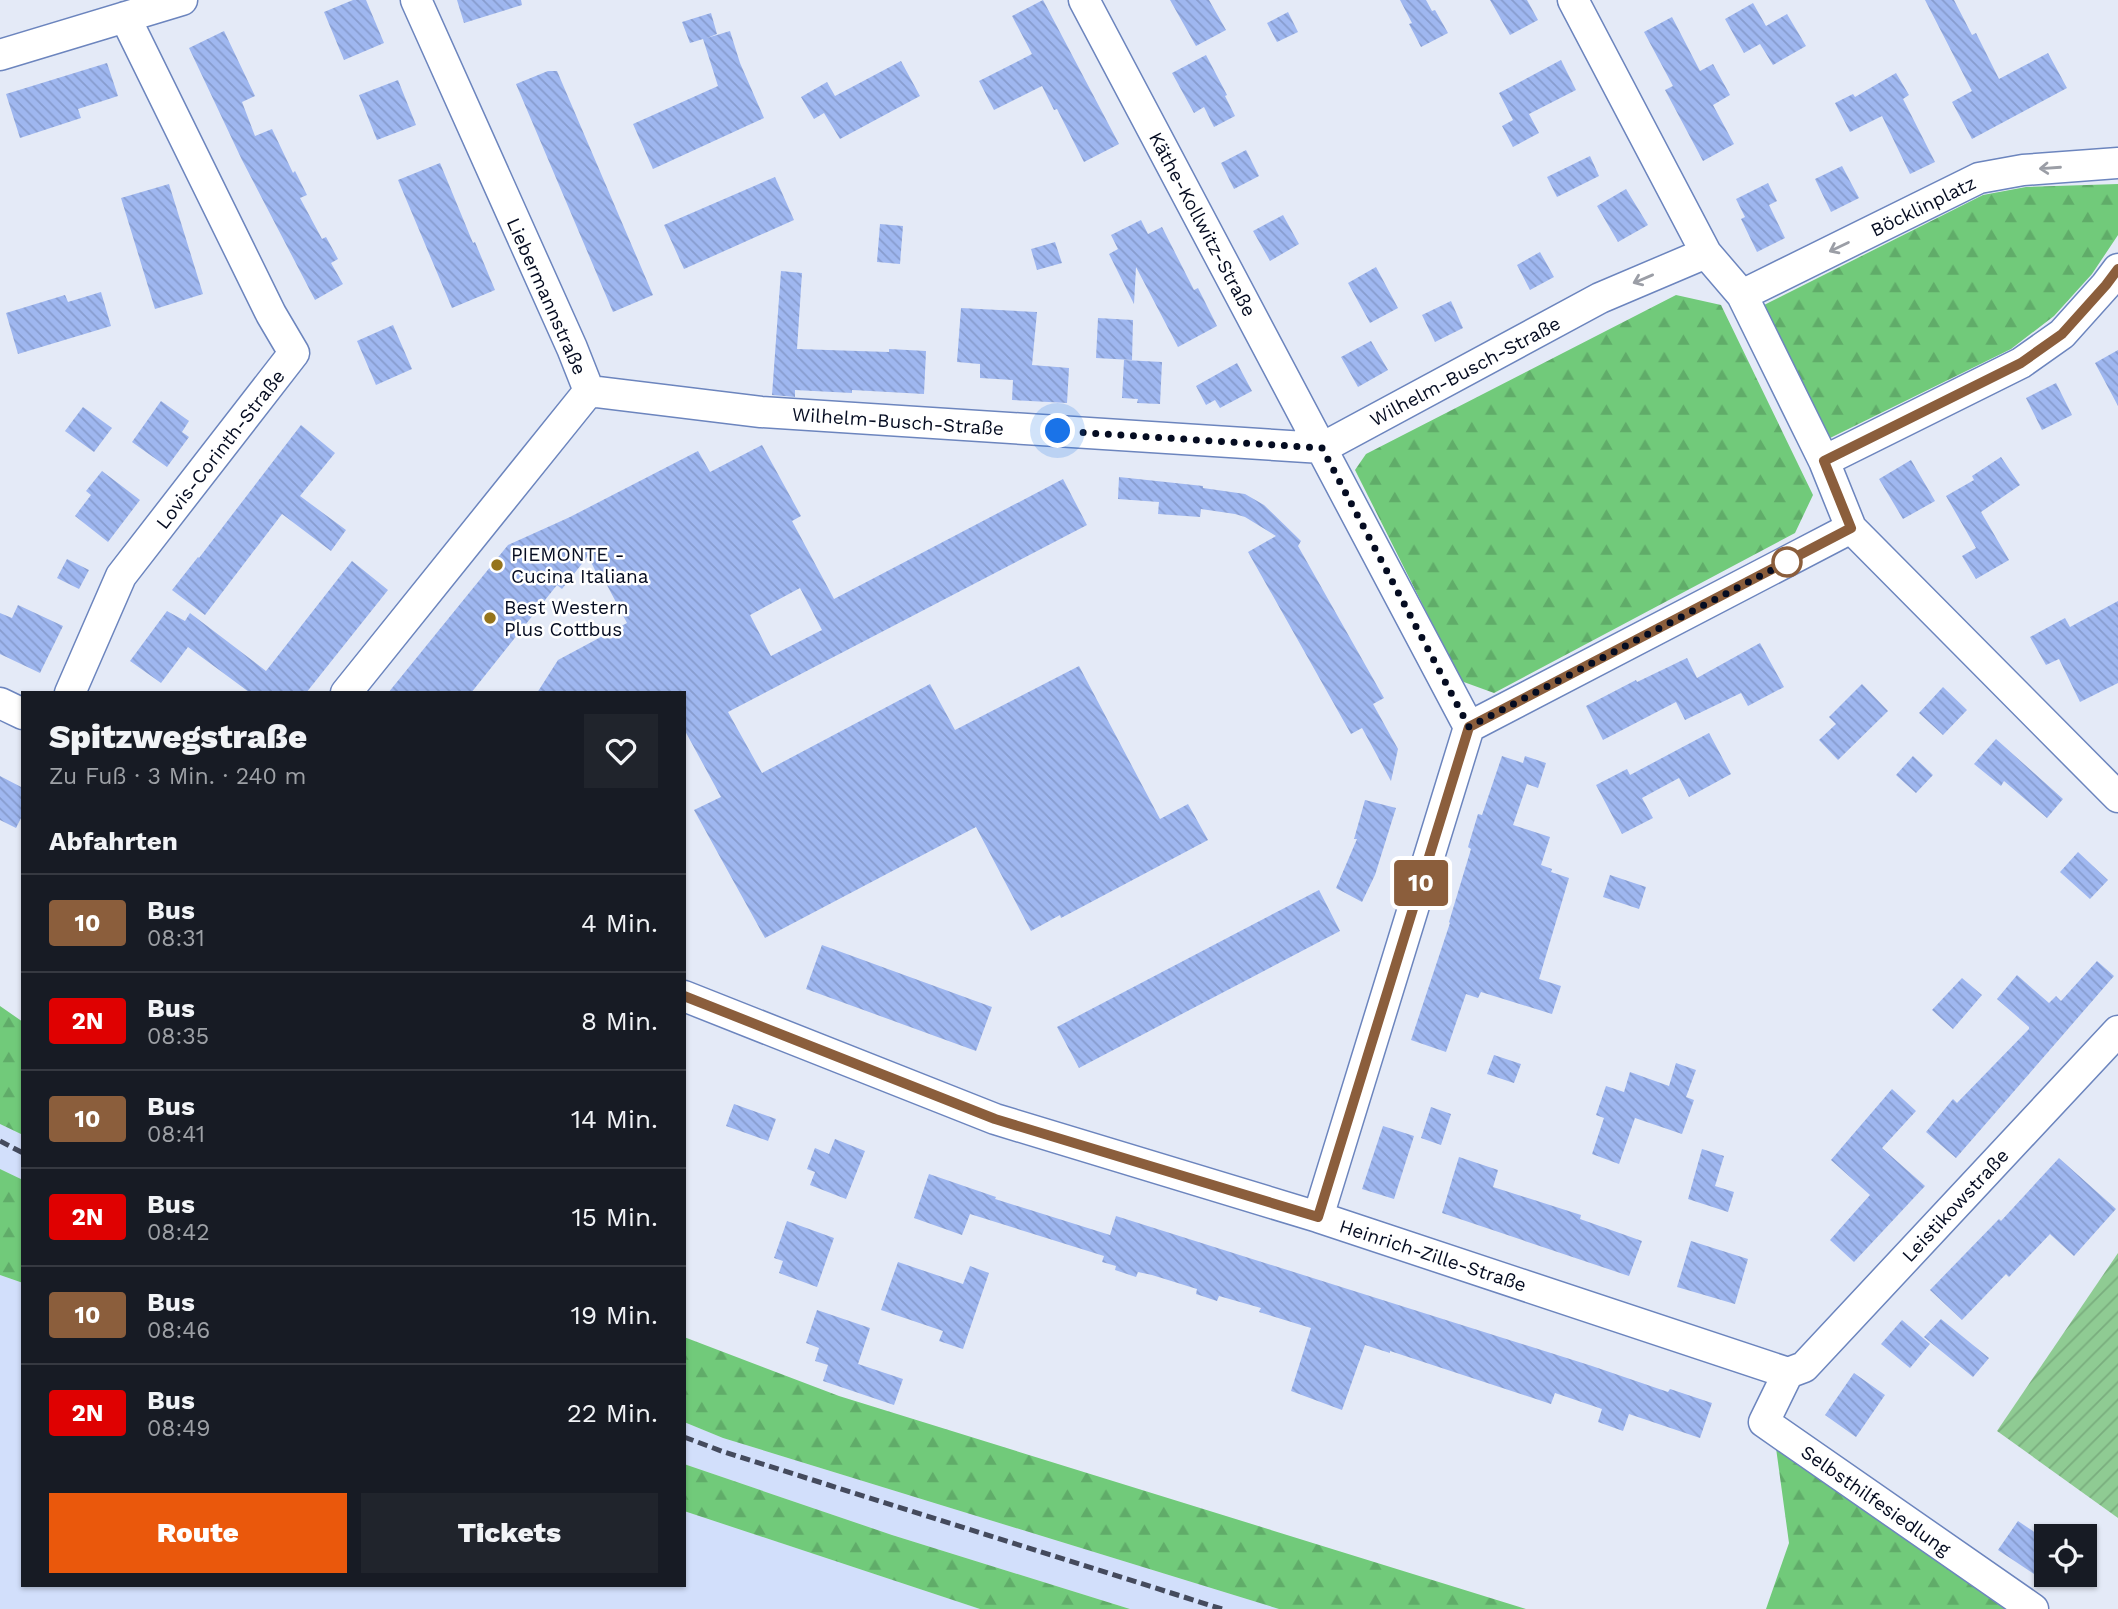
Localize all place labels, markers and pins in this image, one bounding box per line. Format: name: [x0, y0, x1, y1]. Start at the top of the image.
place label: PIEMONTE - Cucina Italiana: [511, 543, 649, 588]
unlabelled marker: [1772, 547, 1802, 577]
marker: PIEMONTE - Cucina Italiana: [489, 557, 505, 573]
place label: Best Western Plus Cottbus: [504, 596, 628, 641]
marker: Best Western Plus Cottbus: [482, 610, 498, 626]

